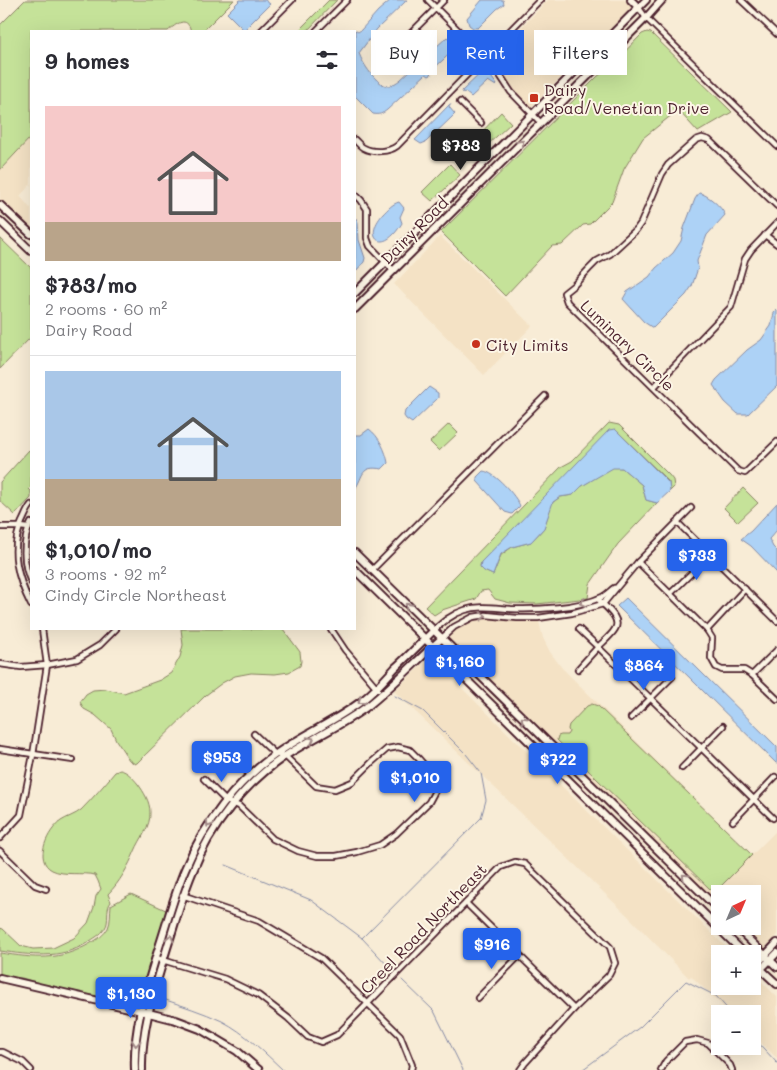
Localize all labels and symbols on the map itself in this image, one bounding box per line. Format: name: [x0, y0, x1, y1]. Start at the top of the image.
place label: Dairy Road/Venetian Drive: [544, 79, 709, 118]
marker: Dairy Road/Venetian Drive: [528, 92, 540, 104]
pin: $783: [431, 128, 491, 171]
one-way arrow: [515, 140, 524, 149]
street label: Dairy Road: [376, 192, 452, 268]
street label: Luminary Circle: [577, 295, 679, 395]
place label: City Limits: [486, 334, 569, 355]
marker: City Limits: [470, 338, 482, 350]
pin: $733: [667, 538, 727, 581]
one-way arrow: [579, 597, 588, 608]
one-way arrow: [405, 603, 414, 612]
one-way arrow: [479, 611, 487, 621]
pin: $1,160: [419, 644, 501, 687]
pin: $864: [614, 648, 674, 691]
one-way arrow: [357, 696, 366, 705]
one-way arrow: [521, 717, 530, 726]
one-way arrow: [306, 736, 315, 746]
pin: $953: [192, 740, 252, 783]
pin: $722: [528, 742, 588, 785]
pin: $1,010: [374, 760, 456, 803]
one-way arrow: [206, 819, 215, 828]
street label: Creel Road Northeast: [355, 858, 491, 998]
one-way arrow: [682, 874, 691, 883]
north arrow: [711, 885, 761, 935]
pin: $916: [462, 928, 522, 970]
one-way arrow: [165, 934, 175, 942]
pin: $1,130: [90, 976, 172, 1019]
one-way arrow: [130, 1040, 141, 1048]

